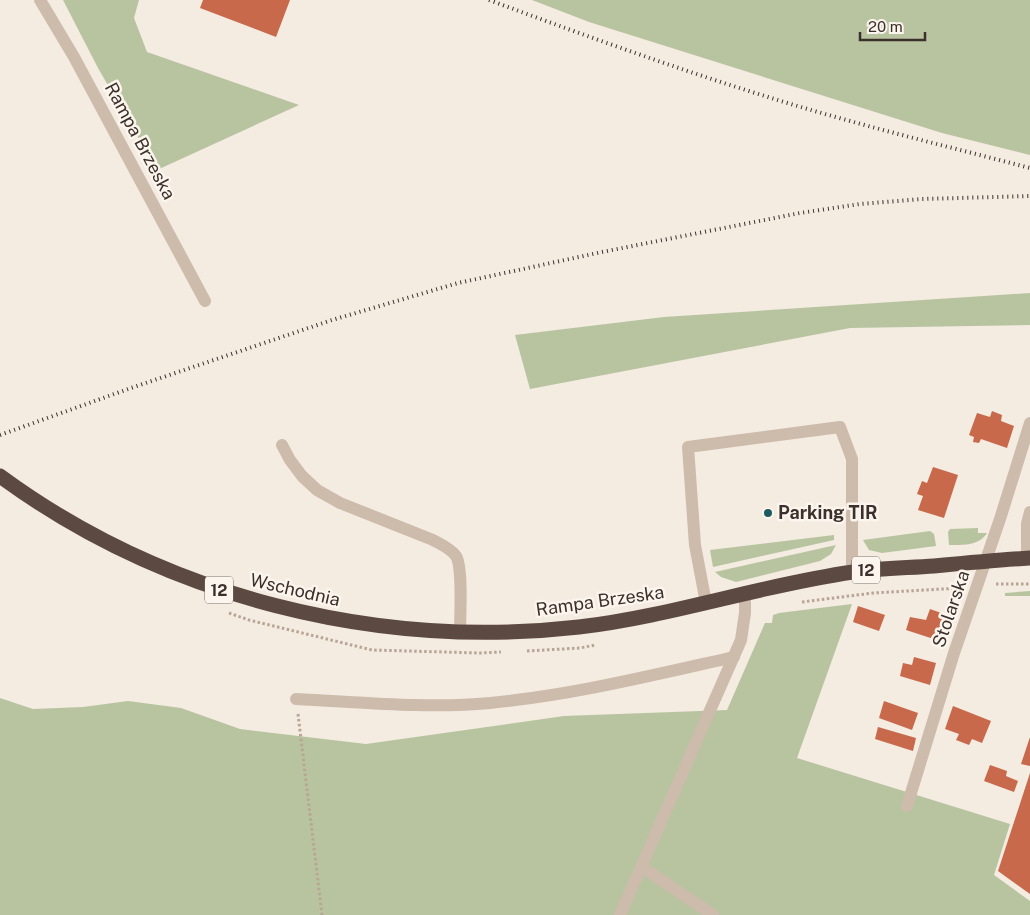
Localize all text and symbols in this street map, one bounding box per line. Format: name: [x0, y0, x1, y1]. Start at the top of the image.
scale bar: [860, 10, 925, 42]
text: 20 m: [868, 18, 903, 35]
street label: Rampa Brzeska: [101, 79, 180, 203]
place label: Parking TIR: [778, 502, 878, 523]
marker: Parking TIR: [762, 507, 774, 519]
road number: 12: [852, 556, 880, 584]
street label: Stolarska: [928, 568, 973, 650]
street label: Wschodnia: [248, 569, 342, 610]
road number: 12: [205, 576, 233, 604]
street label: Rampa Brzeska: [534, 581, 665, 620]

